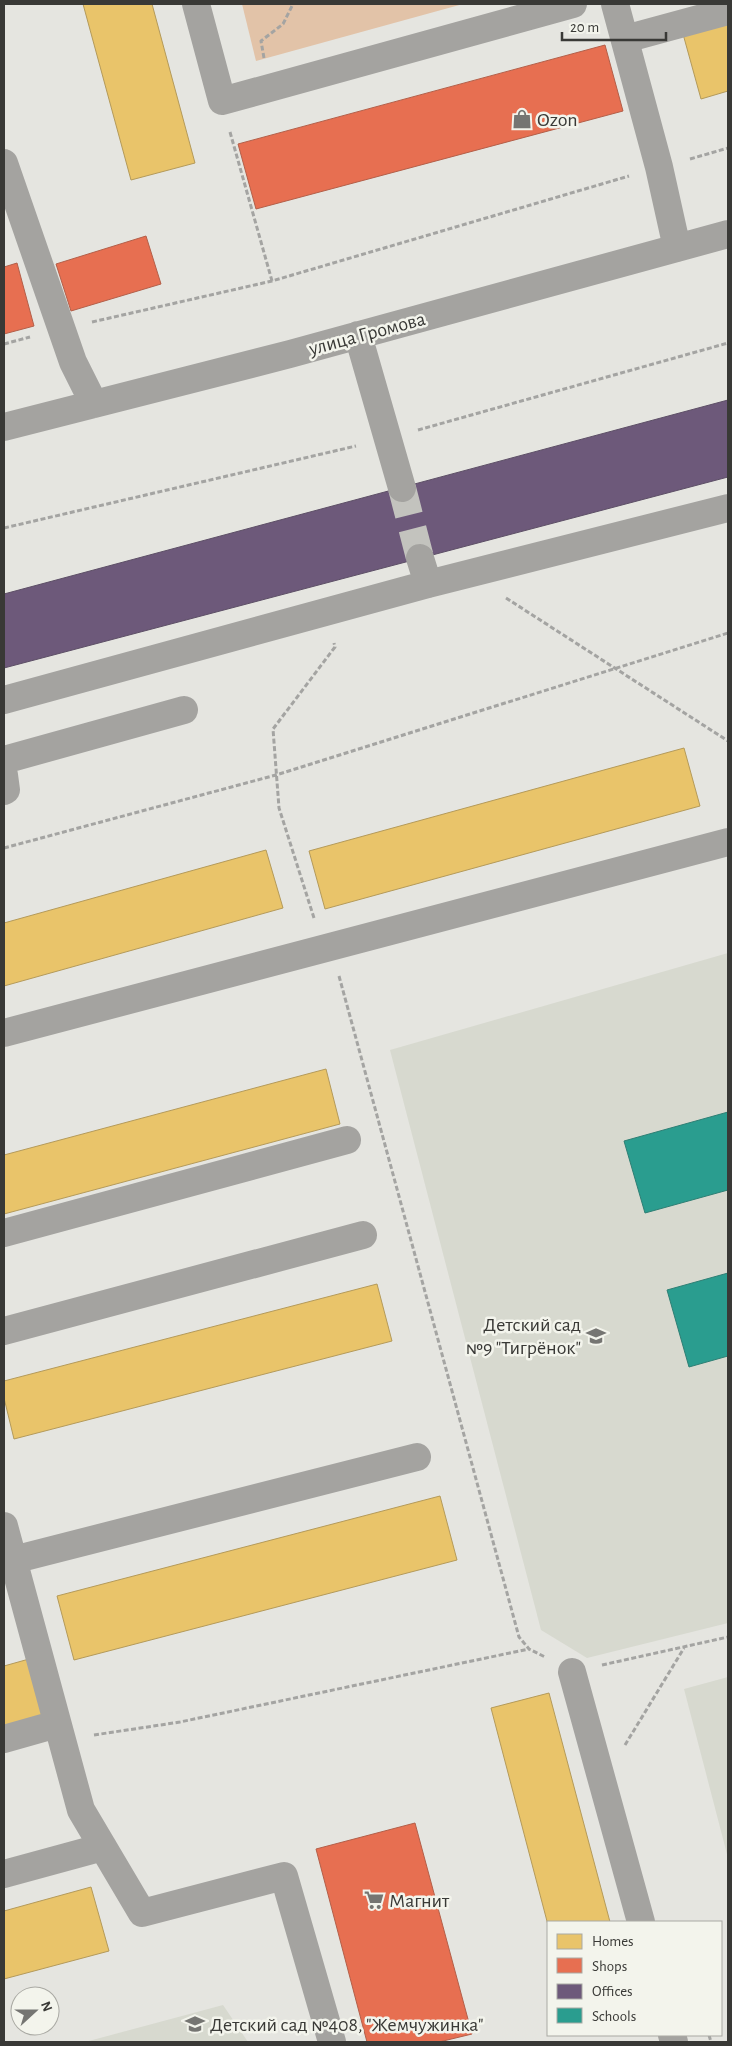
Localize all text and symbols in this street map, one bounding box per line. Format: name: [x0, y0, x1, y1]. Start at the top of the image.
scale bar: [562, 10, 666, 42]
text: 20 m: [570, 20, 599, 35]
shop icon: Ozon: [511, 108, 533, 130]
place label: Ozon: [537, 110, 578, 130]
street label: улица Громова: [306, 309, 428, 359]
place label: Детский сад №9 "Тигрёнок": [466, 1315, 581, 1358]
school or university icon: Детский сад №9 "Тигрёнок": [585, 1325, 607, 1347]
supermarket icon: Магнит: [363, 1889, 385, 1911]
place label: Магнит: [389, 1891, 450, 1911]
legend: [547, 1921, 722, 2036]
text: Homes: [592, 1934, 634, 1949]
text: Shops: [592, 1959, 627, 1974]
text: Offices: [592, 1984, 633, 1999]
north arrow: [10, 1986, 60, 2036]
text: N: [38, 2000, 54, 2014]
text: Schools: [592, 2009, 636, 2024]
school or university icon: Детский сад №408, "Жемчужинка": [184, 2013, 206, 2035]
place label: Детский сад №408, "Жемчужинка": [210, 2015, 483, 2035]

